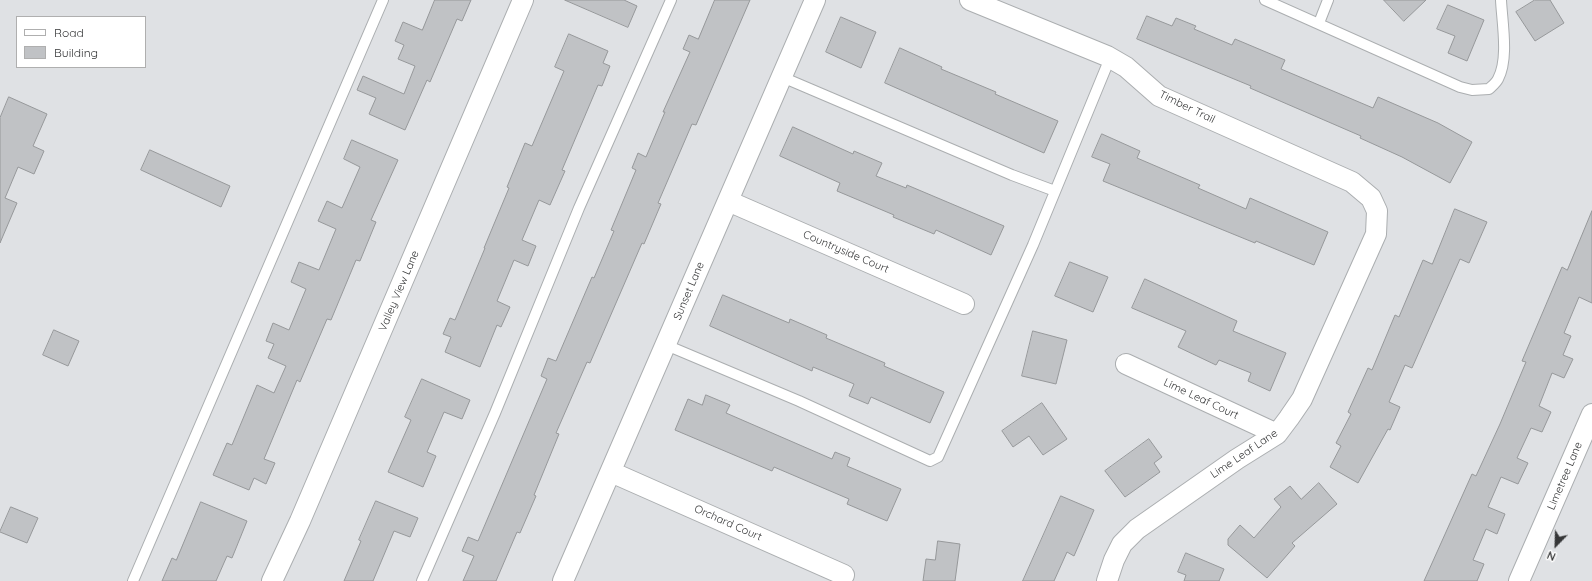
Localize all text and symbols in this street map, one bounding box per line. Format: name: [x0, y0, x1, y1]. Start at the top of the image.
legend: [16, 16, 146, 68]
text: Road: [54, 25, 84, 40]
text: Building: [54, 45, 98, 60]
street label: Timber Trail: [1157, 88, 1217, 126]
street label: Countryside Court: [801, 228, 891, 276]
street label: Valley View Lane: [376, 249, 422, 333]
street label: Sunset Lane: [671, 260, 707, 322]
street label: Lime Leaf Court: [1161, 376, 1241, 422]
street label: Lime Leaf Lane: [1208, 427, 1280, 481]
street label: Limetree Lane: [1545, 440, 1585, 512]
street label: Orchard Court: [692, 502, 764, 544]
north arrow: [1536, 525, 1576, 565]
text: N: [1545, 548, 1558, 564]

